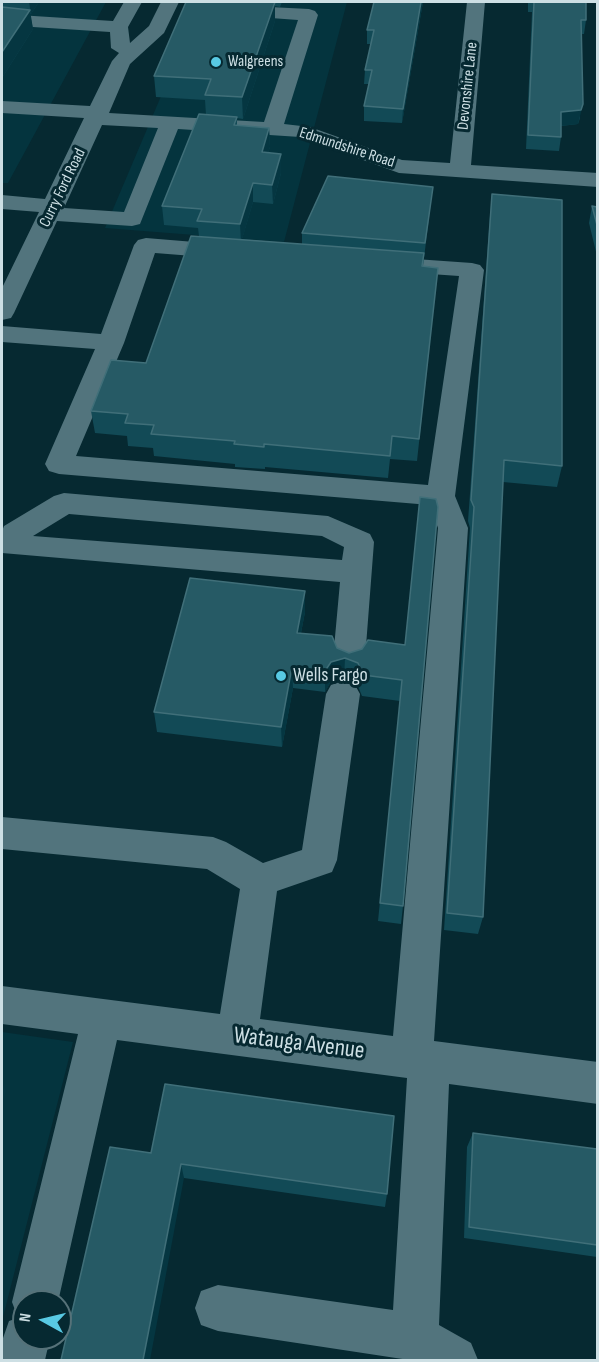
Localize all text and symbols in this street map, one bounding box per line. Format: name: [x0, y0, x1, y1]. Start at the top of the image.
street label: Devonshire Lane: [454, 41, 482, 131]
place label: Walgreens: [228, 52, 283, 72]
marker: Walgreens: [209, 55, 223, 69]
street label: Edmundshire Road: [297, 124, 397, 172]
street label: Curry Ford Road: [36, 146, 90, 230]
place label: Wells Fargo: [293, 664, 368, 688]
marker: Wells Fargo: [274, 669, 288, 683]
street label: Watauga Avenue: [232, 1022, 366, 1066]
north arrow: [12, 1290, 72, 1350]
text: N: [16, 1312, 36, 1323]

